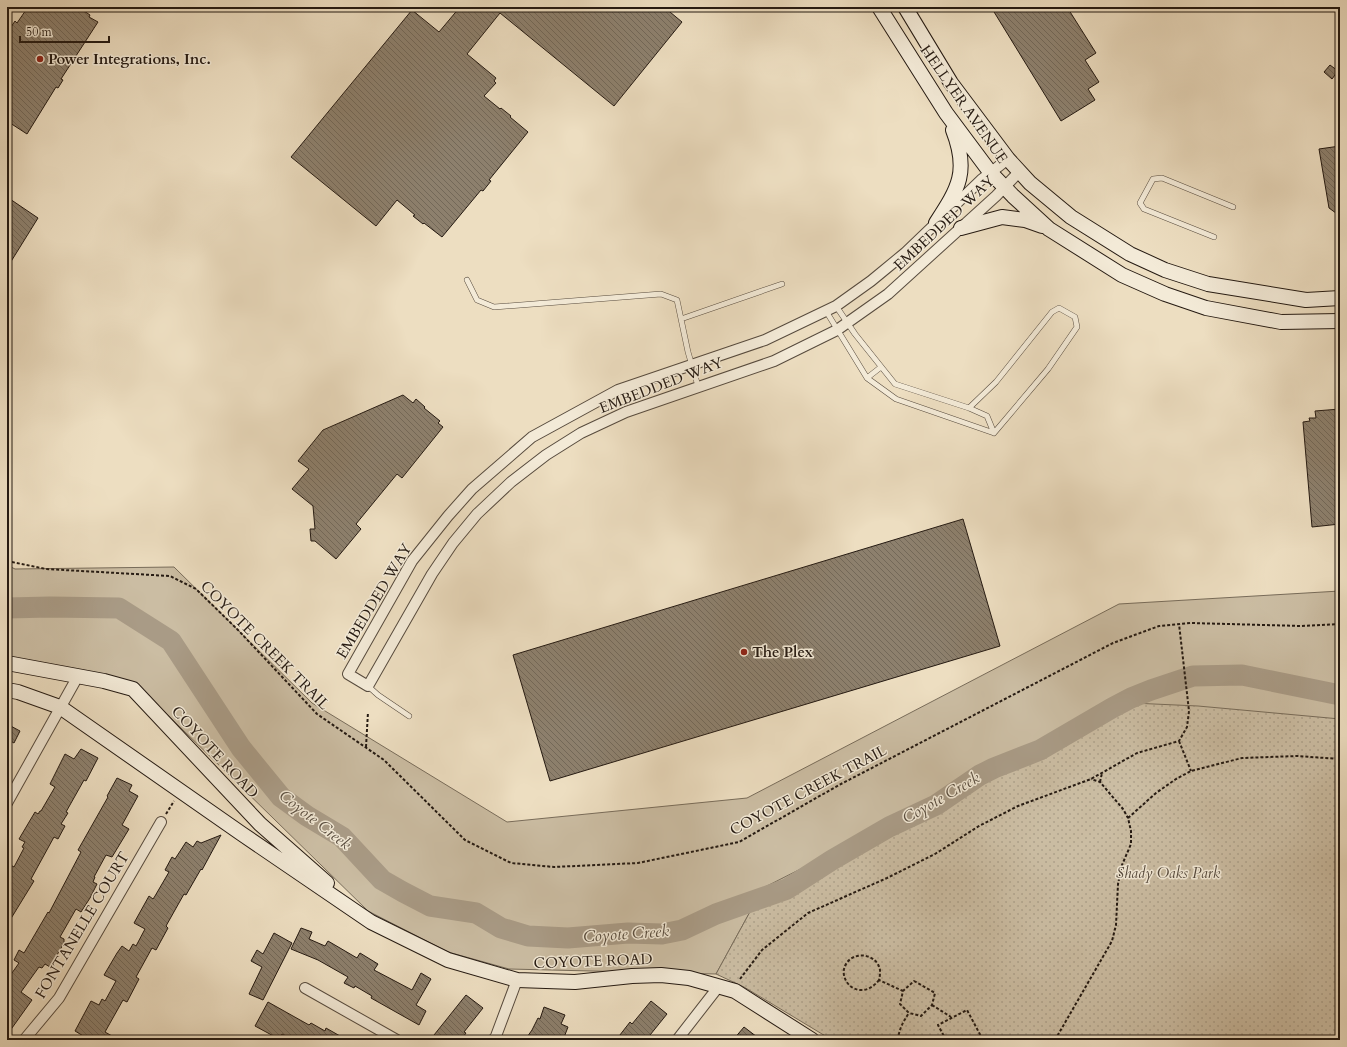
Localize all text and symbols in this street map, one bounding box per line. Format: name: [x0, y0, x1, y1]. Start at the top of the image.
scale bar: [20, 18, 109, 44]
text: 50 m: [26, 24, 53, 40]
street label: HELLYER AVENUE: [916, 41, 1012, 167]
place label: Power Integrations, Inc.: [48, 49, 211, 69]
marker: Power Integrations, Inc.: [35, 54, 45, 64]
street label: EMBEDDED WAY: [889, 170, 999, 275]
street label: EMBEDDED WAY: [596, 352, 727, 418]
street label: EMBEDDED WAY: [332, 539, 417, 662]
street label: COYOTE CREEK TRAIL: [196, 576, 334, 714]
place label: The Plex: [752, 642, 813, 662]
marker: The Plex: [739, 647, 749, 657]
street label: COYOTE ROAD: [167, 702, 263, 802]
street label: COYOTE CREEK TRAIL: [726, 740, 891, 840]
water label: Coyote Creek: [898, 767, 984, 829]
water label: Coyote Creek: [274, 785, 356, 855]
street label: FONTANELLE COURT: [30, 848, 134, 1002]
park label: Shady Oaks Park: [1116, 863, 1221, 883]
water label: Coyote Creek: [582, 920, 670, 948]
street label: COYOTE ROAD: [533, 949, 653, 973]

